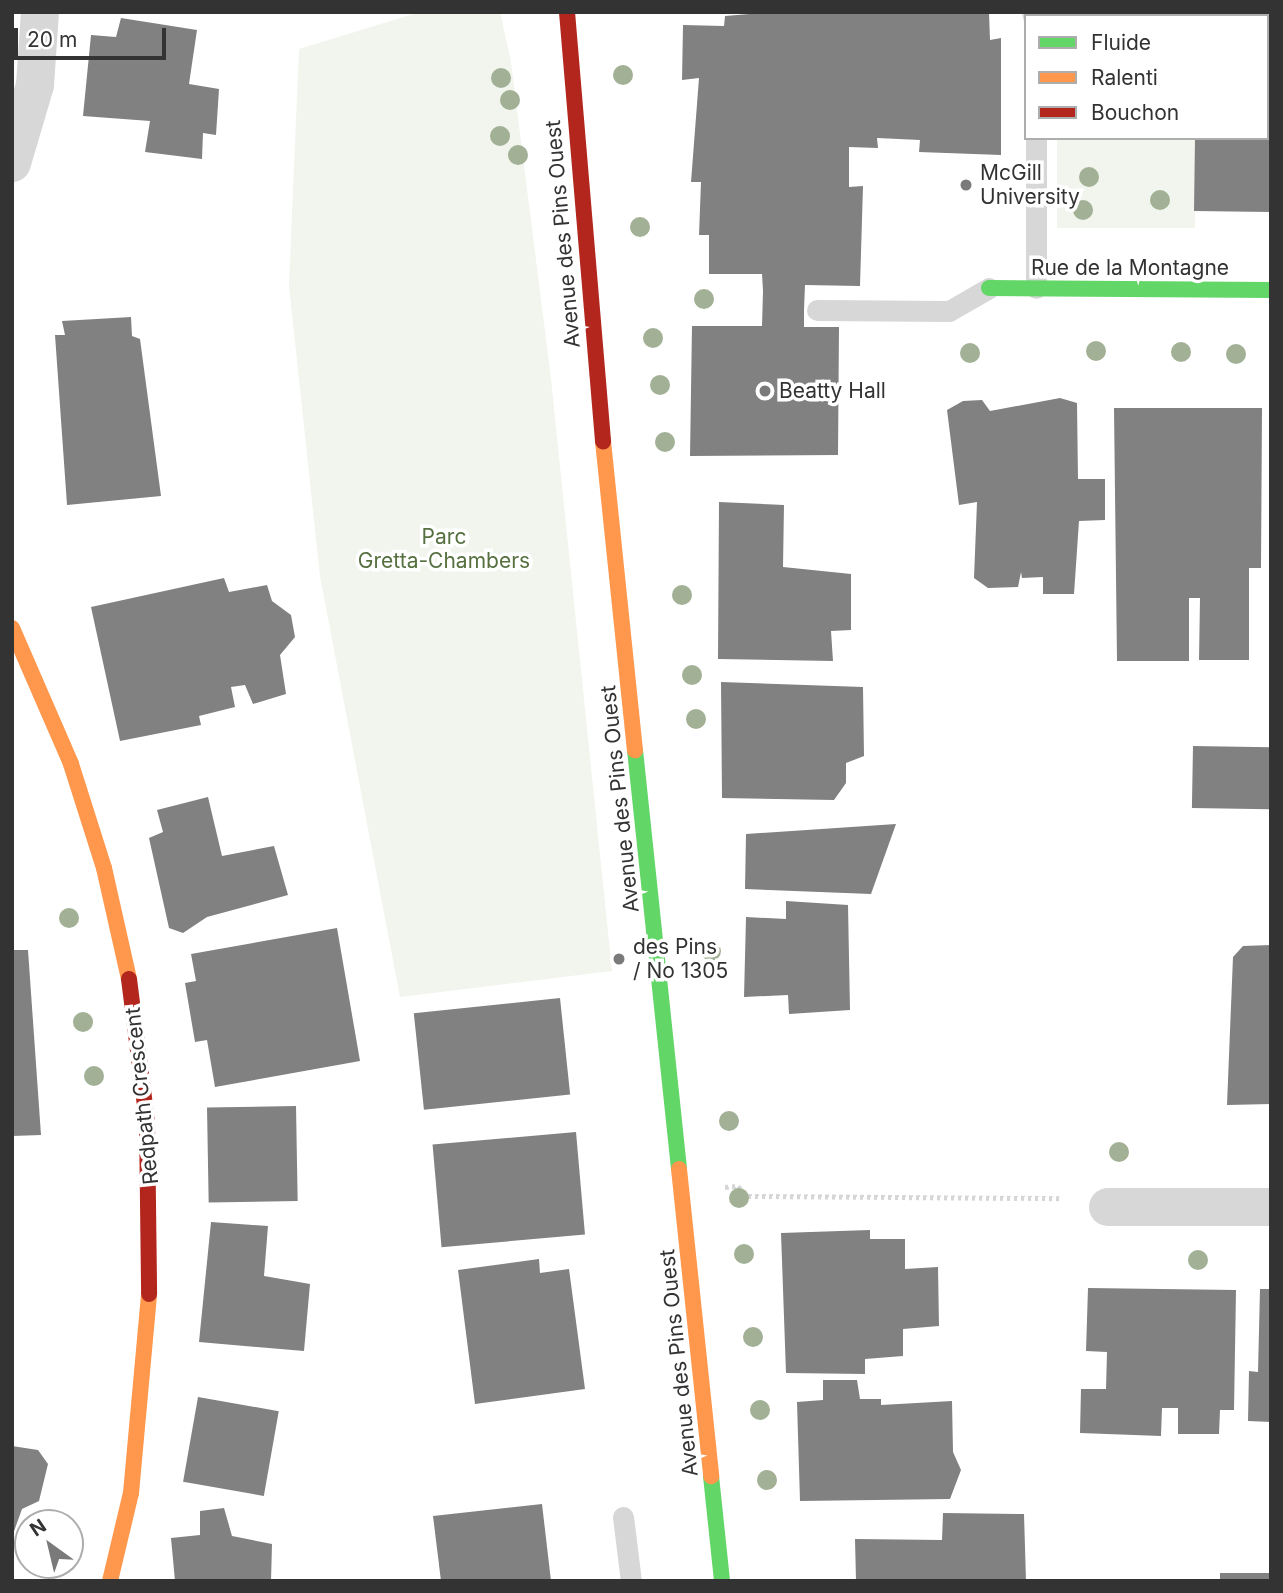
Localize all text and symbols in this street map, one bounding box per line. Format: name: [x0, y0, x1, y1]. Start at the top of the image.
scale bar: [18, 14, 170, 58]
legend: [1024, 14, 1269, 140]
text: 20 m: [27, 27, 77, 52]
text: Fluide: [1091, 30, 1151, 55]
text: Ralenti: [1091, 65, 1158, 90]
text: Bouchon: [1091, 100, 1179, 125]
street label: Avenue des Pins Ouest: [540, 119, 586, 349]
place label: McGill University: [980, 160, 1080, 210]
marker: McGill University: [958, 177, 974, 193]
street label: Rue de la Montagne: [1031, 255, 1229, 281]
place label: Beatty Hall: [779, 378, 886, 404]
marker: Beatty Hall: [757, 383, 773, 399]
park label: Parc Gretta-Chambers: [358, 524, 530, 574]
street label: Avenue des Pins Ouest: [596, 684, 644, 914]
place label: des Pins / No 1305: [633, 934, 728, 984]
marker: des Pins / No 1305: [611, 951, 627, 967]
street label: Redpath Crescent: [120, 1006, 164, 1186]
street label: Avenue des Pins Ouest: [655, 1248, 703, 1478]
north arrow: [14, 1509, 84, 1579]
text: N: [26, 1514, 51, 1541]

